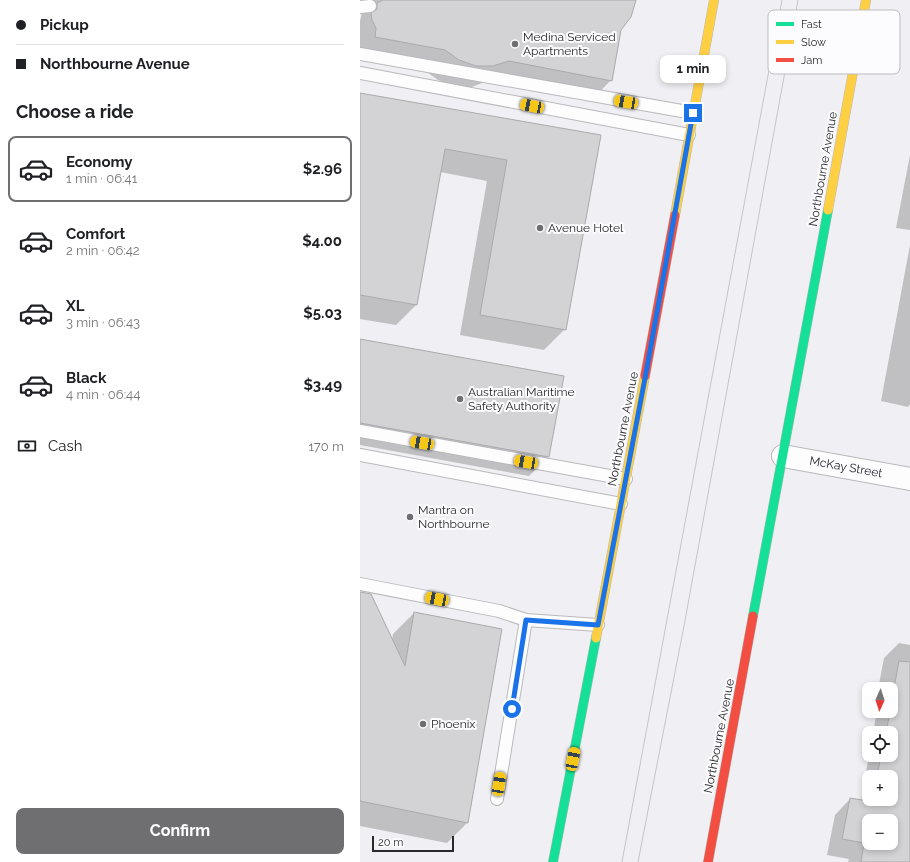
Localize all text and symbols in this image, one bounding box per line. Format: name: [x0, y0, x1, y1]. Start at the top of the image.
legend: [768, 10, 900, 74]
text: Pickup: [40, 16, 89, 34]
text: Fast: [801, 18, 822, 31]
place label: Medina Serviced Apartments: [523, 30, 616, 58]
text: Slow: [801, 36, 826, 49]
marker: Medina Serviced Apartments: [510, 39, 520, 49]
text: Jam: [801, 54, 822, 67]
text: Northbourne Avenue: [40, 55, 190, 73]
callout: 1 min: [660, 55, 726, 83]
text: 1 min: [677, 61, 709, 76]
car: [613, 94, 639, 110]
car: [519, 98, 545, 114]
text: Choose a ride: [16, 101, 134, 122]
route end: [684, 104, 702, 122]
street label: Northbourne Avenue: [806, 111, 840, 227]
icon: car: [18, 151, 54, 187]
text: Economy: [66, 153, 133, 171]
text: $2.96: [303, 160, 342, 178]
text: 1 min · 06:41: [66, 171, 137, 186]
place label: Avenue Hotel: [548, 221, 624, 235]
icon: car: [18, 223, 54, 259]
marker: Avenue Hotel: [535, 223, 545, 233]
text: Comfort: [66, 225, 125, 243]
text: $4.00: [302, 232, 342, 250]
text: 2 min · 06:42: [66, 243, 140, 258]
icon: car: [18, 295, 54, 331]
text: XL: [66, 297, 84, 315]
text: $5.03: [303, 304, 342, 322]
text: 3 min · 06:43: [66, 315, 140, 330]
icon: car: [18, 367, 54, 403]
text: Black: [66, 369, 106, 387]
street label: Northbourne Avenue: [605, 371, 641, 487]
text: $3.49: [303, 376, 342, 394]
place label: Australian Maritime Safety Authority: [468, 385, 575, 413]
text: 4 min · 06:44: [66, 387, 140, 402]
marker: Australian Maritime Safety Authority: [455, 394, 465, 404]
icon: cash: [16, 435, 38, 457]
car: [409, 435, 435, 451]
text: Cash: [48, 437, 82, 455]
text: 170 m: [308, 439, 344, 454]
car: [513, 454, 539, 470]
street label: McKay Street: [809, 454, 883, 480]
place label: Mantra on Northbourne: [418, 503, 489, 531]
marker: Mantra on Northbourne: [405, 512, 415, 522]
car: [424, 591, 450, 607]
street label: Northbourne Avenue: [701, 678, 737, 794]
north arrow: [862, 682, 898, 718]
map controls: [862, 682, 898, 850]
route start: [503, 700, 521, 718]
place label: Phoenix: [431, 717, 475, 731]
marker: Phoenix: [418, 719, 428, 729]
button: locate: [862, 726, 898, 762]
car: [565, 746, 581, 772]
button: +: [862, 770, 898, 806]
car: [491, 771, 507, 797]
button: Confirm: [16, 808, 344, 854]
button: −: [862, 814, 898, 850]
scale bar: [372, 834, 454, 853]
text: 20 m: [378, 836, 403, 849]

